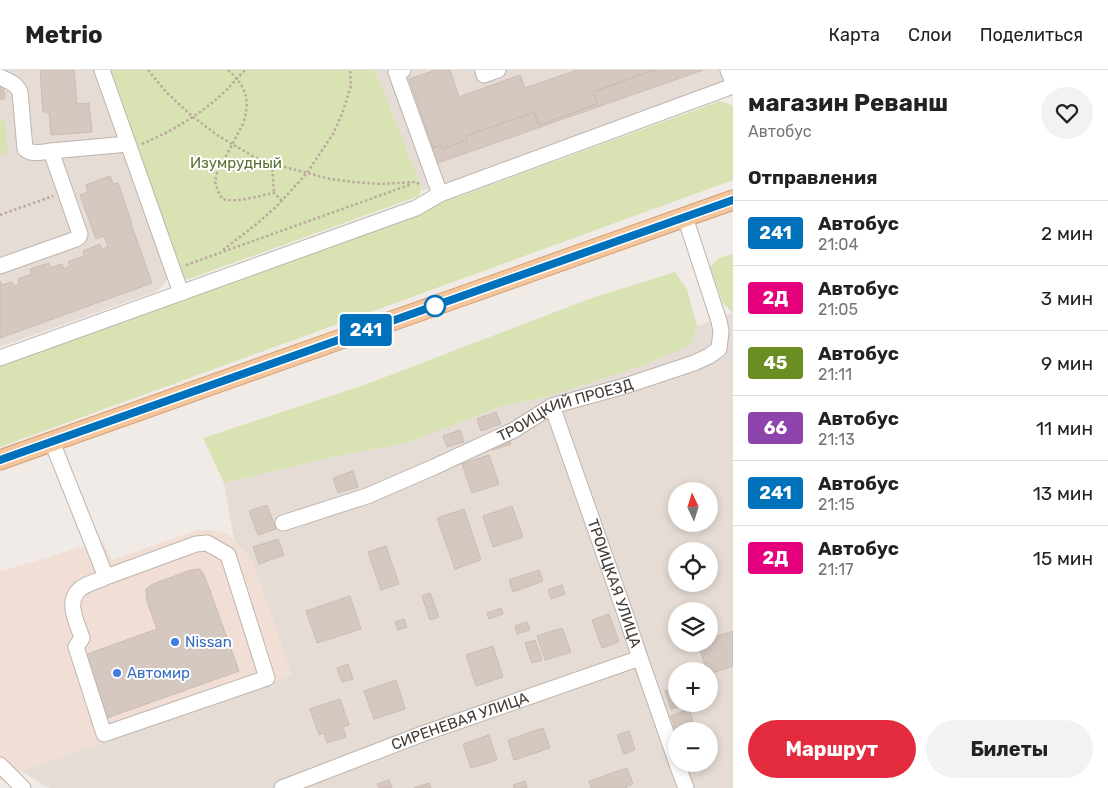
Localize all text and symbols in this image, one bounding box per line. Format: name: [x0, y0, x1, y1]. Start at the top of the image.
text: Metrio: [25, 21, 103, 49]
text: Карта: [829, 24, 880, 46]
text: Слои: [908, 24, 952, 46]
text: Поделиться: [980, 24, 1083, 46]
button: heart: [1041, 87, 1093, 139]
text: магазин Реванш: [748, 89, 948, 117]
text: Автобус: [748, 122, 812, 141]
park label: Изумрудный: [190, 154, 282, 172]
text: Отправления: [748, 166, 878, 189]
text: Автобус: [818, 212, 899, 235]
text: 241: [759, 222, 792, 244]
text: 2 мин: [1041, 222, 1093, 245]
text: 21:04: [818, 235, 858, 254]
text: Автобус: [818, 277, 899, 300]
text: 2Д: [763, 287, 788, 309]
text: 3 мин: [1041, 287, 1093, 310]
unlabelled marker: [424, 295, 446, 317]
text: 21:05: [818, 300, 858, 319]
line badge: 241: [337, 314, 395, 346]
text: 241: [350, 319, 382, 341]
text: Автобус: [818, 342, 899, 365]
text: 45: [764, 352, 787, 374]
text: 9 мин: [1041, 352, 1093, 375]
text: 21:11: [818, 365, 852, 384]
street label: ТРОИЦКИЙ ПРОЕЗД: [495, 375, 636, 445]
text: Автобус: [818, 407, 899, 430]
text: 66: [764, 417, 787, 439]
text: 11 мин: [1036, 417, 1093, 440]
text: 21:13: [818, 430, 855, 449]
text: Автобус: [818, 472, 899, 495]
north arrow: [668, 482, 718, 532]
map controls: [668, 482, 718, 772]
text: 241: [759, 482, 792, 504]
text: 13 мин: [1033, 482, 1093, 505]
text: 21:15: [818, 495, 855, 514]
street label: ТРОИЦКАЯ УЛИЦА: [584, 517, 645, 650]
text: Автобус: [818, 537, 899, 560]
button: locate: [668, 542, 718, 592]
text: 2Д: [763, 547, 788, 569]
text: 15 мин: [1033, 547, 1093, 570]
text: 21:17: [818, 560, 853, 579]
button: layers: [668, 602, 718, 652]
place label: Nissan: [185, 633, 232, 651]
marker: Nissan: [169, 636, 181, 648]
button: +: [668, 662, 718, 712]
place label: Автомир: [127, 664, 190, 682]
marker: Автомир: [111, 667, 123, 679]
street label: СИРЕНЕВАЯ УЛИЦА: [389, 689, 531, 754]
button: Маршрут: [748, 720, 916, 778]
button: Билеты: [926, 720, 1093, 778]
button: −: [668, 722, 718, 772]

